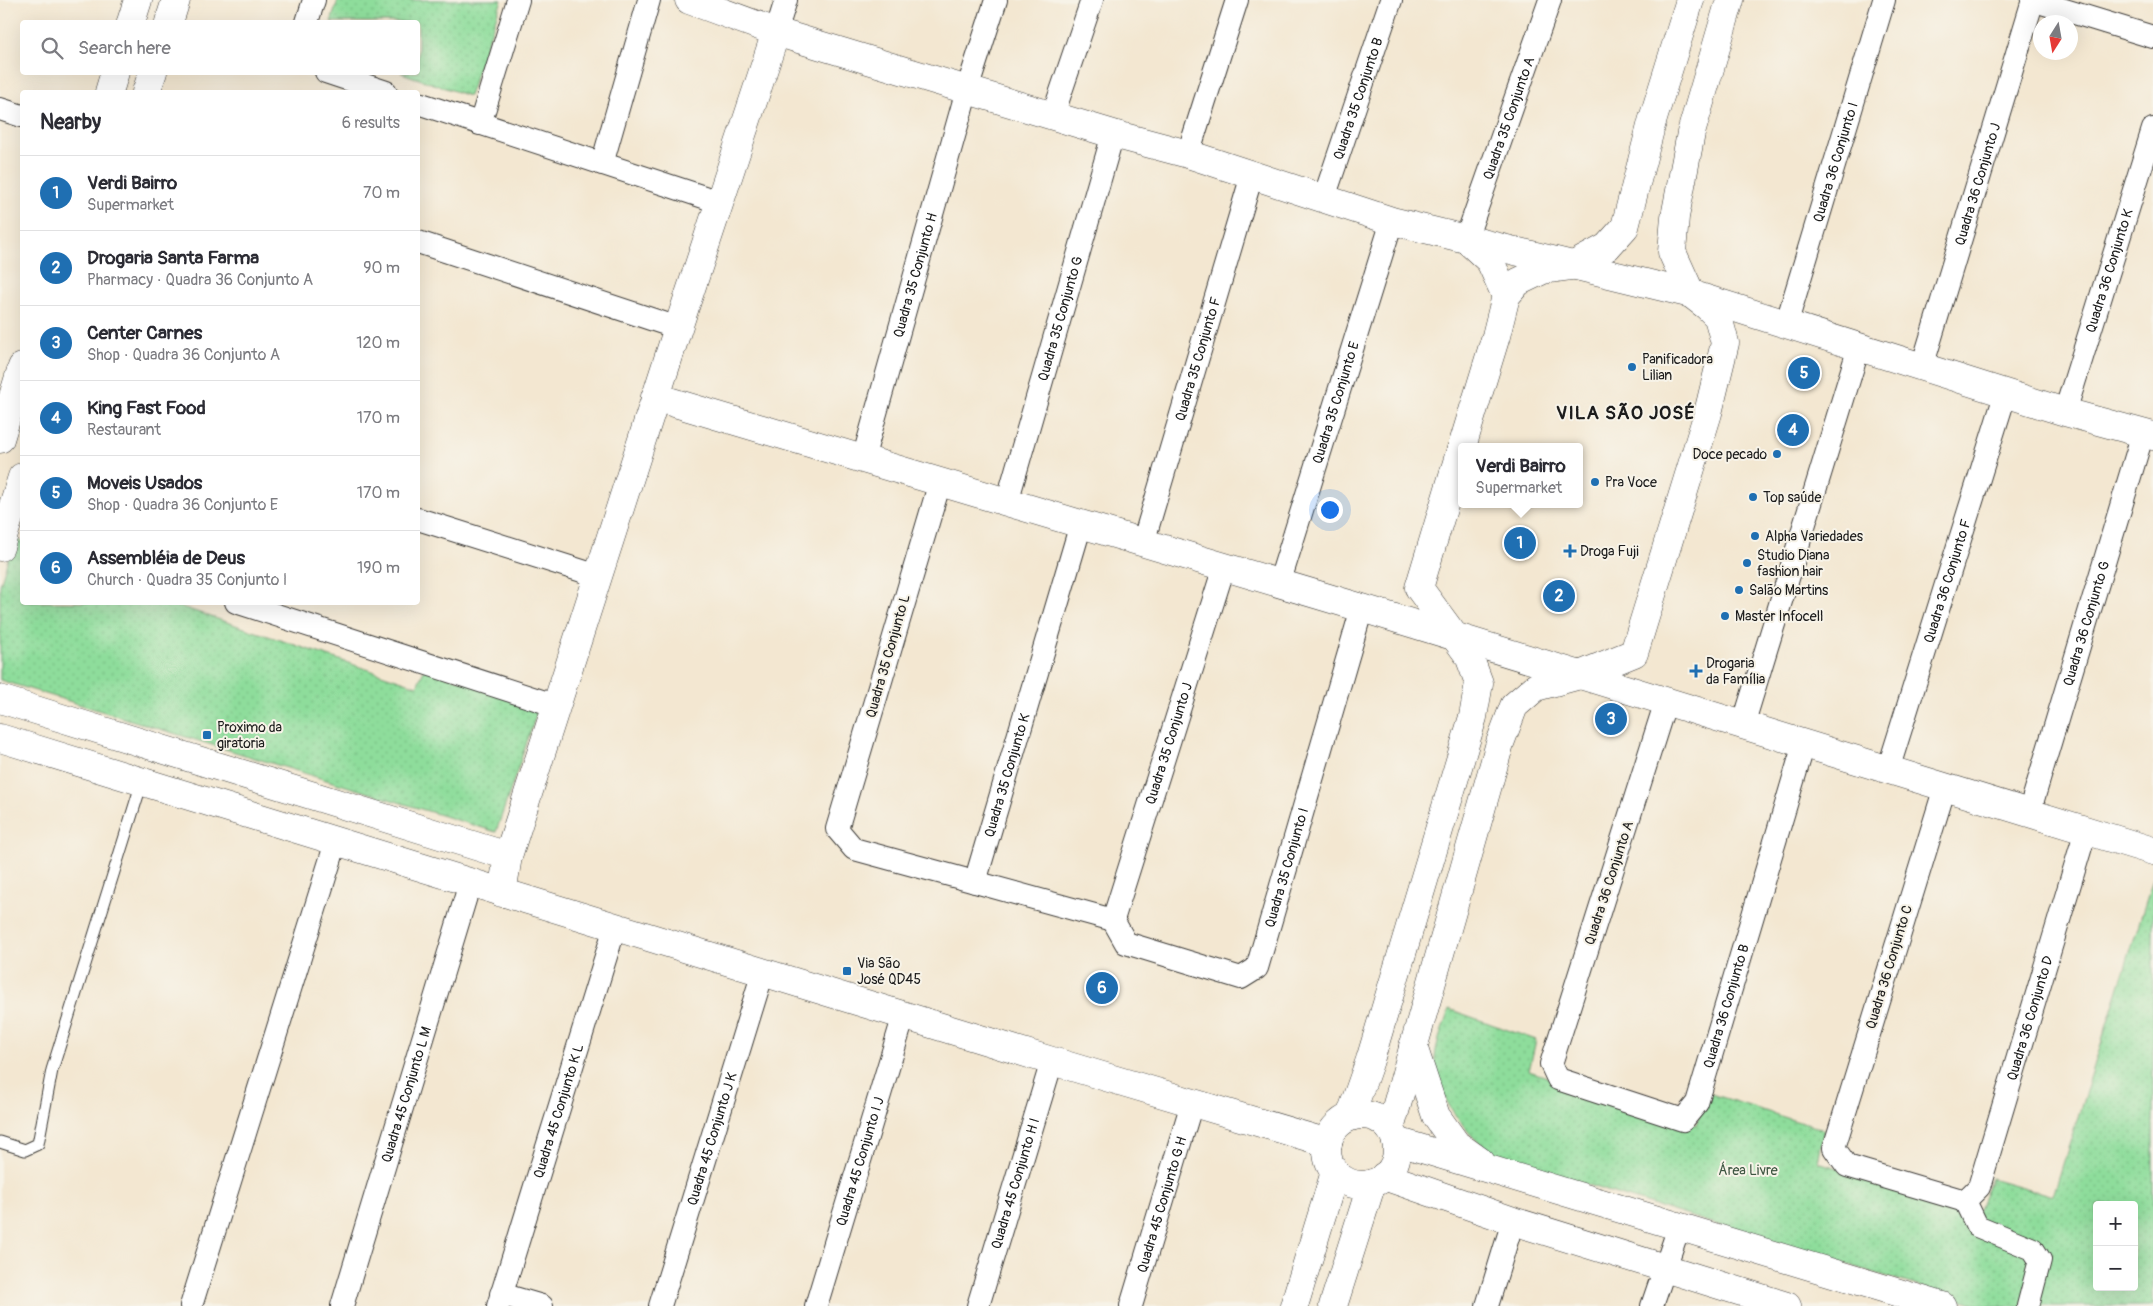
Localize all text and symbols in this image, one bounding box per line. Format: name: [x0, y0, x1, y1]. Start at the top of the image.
north arrow: [2033, 15, 2078, 60]
search box: [20, 20, 420, 75]
icon: search: [38, 34, 66, 62]
street label: Quadra 35 Conjunto B: [1329, 35, 1386, 162]
text: Search here: [78, 36, 171, 60]
street label: Quadra 35 Conjunto A: [1479, 55, 1538, 182]
street label: Quadra 36 Conjunto I: [1809, 100, 1861, 224]
text: Nearby: [40, 109, 101, 136]
text: 6 results: [342, 113, 400, 133]
street label: Quadra 36 Conjunto J: [1951, 121, 2004, 248]
text: Verdi Bairro: [87, 171, 177, 195]
text: 1: [53, 183, 59, 203]
text: 70 m: [363, 183, 400, 203]
text: Supermarket: [87, 195, 174, 215]
street label: Quadra 36 Conjunto K: [2082, 206, 2136, 335]
street label: Quadra 35 Conjunto H: [889, 211, 941, 339]
text: Drogaria Santa Farma: [87, 246, 259, 270]
street label: Quadra 35 Conjunto G: [1034, 254, 1086, 383]
text: 2: [52, 258, 60, 278]
text: 90 m: [363, 258, 400, 278]
text: Pharmacy · Quadra 36 Conjunto A: [87, 270, 313, 290]
street label: Quadra 35 Conjunto F: [1171, 295, 1224, 423]
text: Center Carnes: [87, 321, 202, 345]
text: 3: [52, 333, 60, 353]
text: 120 m: [356, 333, 400, 353]
street label: Quadra 35 Conjunto E: [1308, 339, 1363, 466]
text: Shop · Quadra 36 Conjunto A: [87, 345, 280, 365]
place label: Panificadora Lilian: [1642, 351, 1713, 384]
pin: 5: [1788, 354, 1820, 392]
marker: Panificadora Lilian: [1626, 361, 1638, 373]
text: King Fast Food: [87, 396, 206, 420]
district label: VILA SÃO JOSÉ: [1556, 401, 1696, 425]
text: 4: [51, 408, 61, 428]
text: 170 m: [357, 408, 400, 428]
pin: 4: [1777, 411, 1809, 449]
text: Restaurant: [87, 420, 161, 440]
popup: [1458, 443, 1583, 508]
place label: Doce pecado: [1692, 446, 1767, 463]
marker: Doce pecado: [1771, 448, 1783, 460]
text: Verdi Bairro: [1475, 454, 1566, 478]
text: Moveis Usados: [87, 471, 202, 495]
place label: Pra Voce: [1605, 474, 1657, 491]
marker: Pra Voce: [1589, 476, 1601, 488]
text: Supermarket: [1475, 478, 1562, 498]
text: 5: [52, 483, 60, 503]
text: 170 m: [357, 483, 400, 503]
place label: Top saúde: [1763, 489, 1821, 506]
marker: Top saúde: [1747, 491, 1759, 503]
text: Shop · Quadra 36 Conjunto E: [87, 495, 278, 515]
your location: [1317, 497, 1343, 523]
street label: Quadra 36 Conjunto F: [1920, 517, 1974, 645]
pin: 1: [1504, 524, 1536, 562]
place label: Alpha Variedades: [1765, 528, 1864, 545]
marker: Alpha Variedades: [1749, 530, 1761, 542]
place label: Droga Fuji: [1580, 543, 1639, 560]
marker: Droga Fuji: [1564, 545, 1576, 557]
text: Assembléia de Deus: [87, 546, 245, 570]
place label: Studio Diana fashion hair: [1757, 547, 1830, 580]
marker: Studio Diana fashion hair: [1741, 557, 1753, 569]
text: 6: [51, 558, 61, 578]
text: 190 m: [357, 558, 400, 578]
street label: Quadra 36 Conjunto G: [2059, 559, 2113, 688]
text: Church · Quadra 35 Conjunto I: [87, 570, 287, 590]
pin: 2: [1543, 577, 1575, 615]
place label: Salão Martins: [1749, 582, 1829, 599]
marker: Salão Martins: [1733, 584, 1745, 596]
street label: Quadra 35 Conjunto L: [862, 592, 914, 720]
place label: Master Infocell: [1735, 608, 1823, 625]
marker: Master Infocell: [1719, 610, 1731, 622]
place label: Drogaria da Família: [1706, 655, 1765, 688]
marker: Drogaria da Família: [1690, 665, 1702, 677]
street label: Quadra 35 Conjunto J: [1141, 680, 1196, 807]
pin: 3: [1595, 700, 1627, 738]
street label: Quadra 35 Conjunto K: [980, 711, 1033, 839]
place label: Proximo da giratoria: [217, 719, 282, 752]
marker: Proximo da giratoria: [201, 729, 213, 741]
street label: Quadra 35 Conjunto I: [1261, 806, 1312, 930]
street label: Quadra 36 Conjunto A: [1581, 819, 1637, 947]
street label: Quadra 36 Conjunto C: [1862, 902, 1916, 1031]
street label: Quadra 36 Conjunto B: [1699, 942, 1752, 1070]
street label: Quadra 36 Conjunto D: [2003, 954, 2056, 1083]
place label: Via São José QD45: [857, 955, 921, 988]
marker: Via São José QD45: [841, 965, 853, 977]
pin: 6: [1086, 969, 1118, 1007]
street label: Quadra 45 Conjunto L M: [377, 1024, 435, 1165]
street label: Quadra 45 Conjunto K L: [529, 1042, 587, 1180]
street label: Quadra 45 Conjunto J K: [683, 1070, 740, 1207]
street label: Quadra 45 Conjunto I J: [832, 1095, 887, 1228]
street label: Quadra 45 Conjunto H I: [987, 1116, 1043, 1251]
street label: Quadra 45 Conjunto G H: [1133, 1134, 1190, 1275]
park label: Área Livre: [1718, 1161, 1778, 1179]
map controls: [2093, 1201, 2138, 1291]
button: +: [2093, 1201, 2138, 1246]
button: −: [2093, 1246, 2138, 1291]

